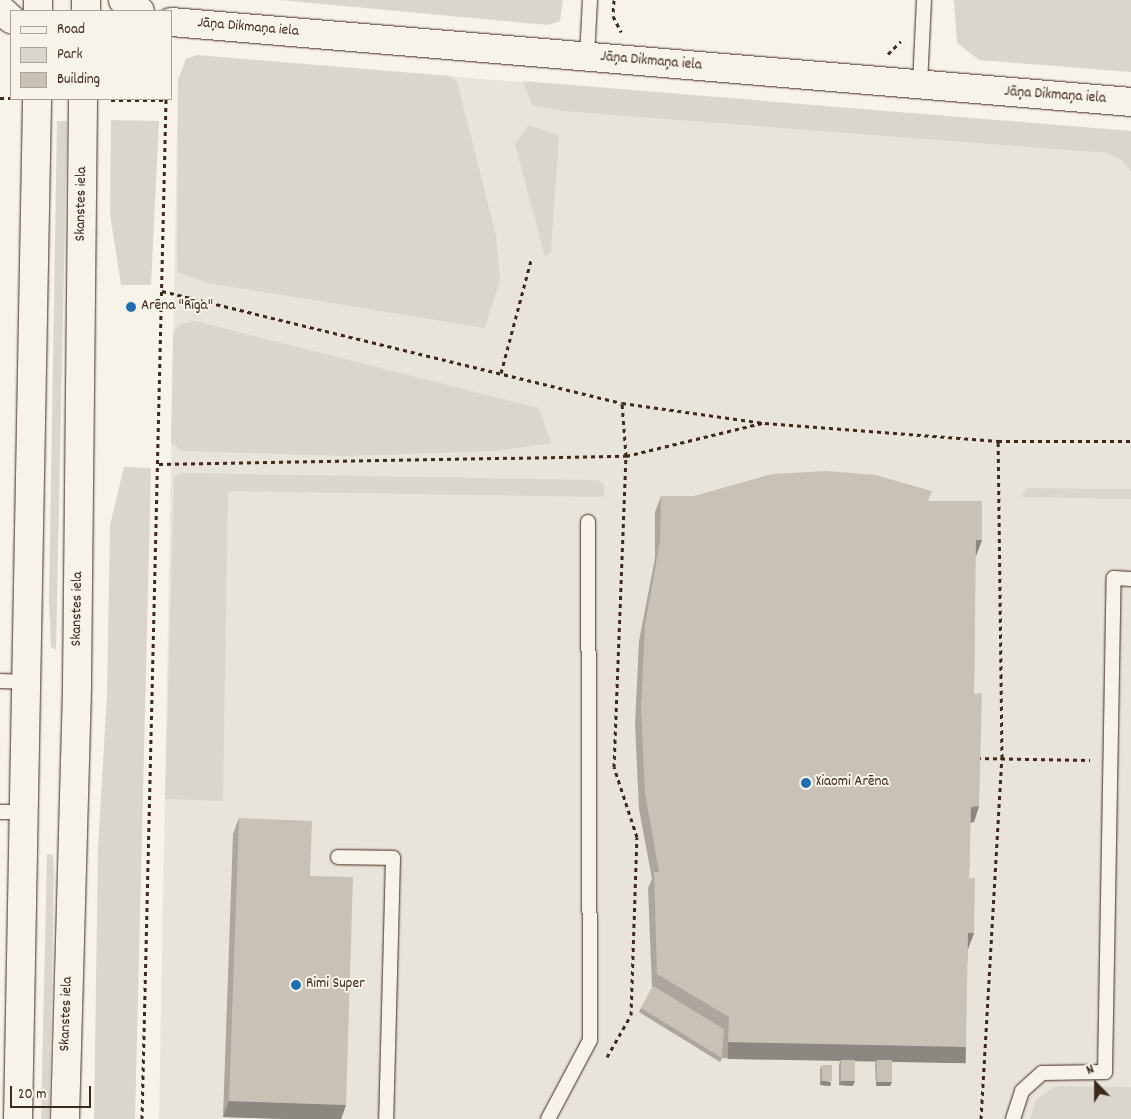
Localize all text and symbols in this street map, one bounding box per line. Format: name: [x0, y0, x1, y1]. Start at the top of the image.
legend: [10, 10, 172, 100]
street label: Jāņa Dikmaņa iela: [197, 15, 299, 41]
text: Road: [57, 19, 85, 41]
text: Park: [57, 44, 83, 66]
street label: Jāņa Dikmaņa iela: [600, 49, 702, 75]
text: Building: [57, 69, 100, 91]
street label: Jāņa Dikmaņa iela: [1004, 83, 1106, 109]
street label: Skanstes iela: [72, 166, 92, 242]
place label: Arēna "Rīga": [141, 298, 213, 316]
marker: Arēna "Rīga": [125, 301, 137, 313]
street label: Skanstes iela: [68, 571, 88, 647]
place label: Xiaomi Arēna: [816, 774, 888, 792]
marker: Xiaomi Arēna: [800, 777, 812, 789]
street label: Skanstes iela: [57, 976, 77, 1052]
place label: Rimi Super: [306, 976, 365, 994]
marker: Rimi Super: [290, 979, 302, 991]
north arrow: [1071, 1059, 1121, 1109]
text: N: [1083, 1060, 1097, 1081]
scale bar: [12, 1076, 94, 1108]
text: 20 m: [18, 1084, 46, 1106]

